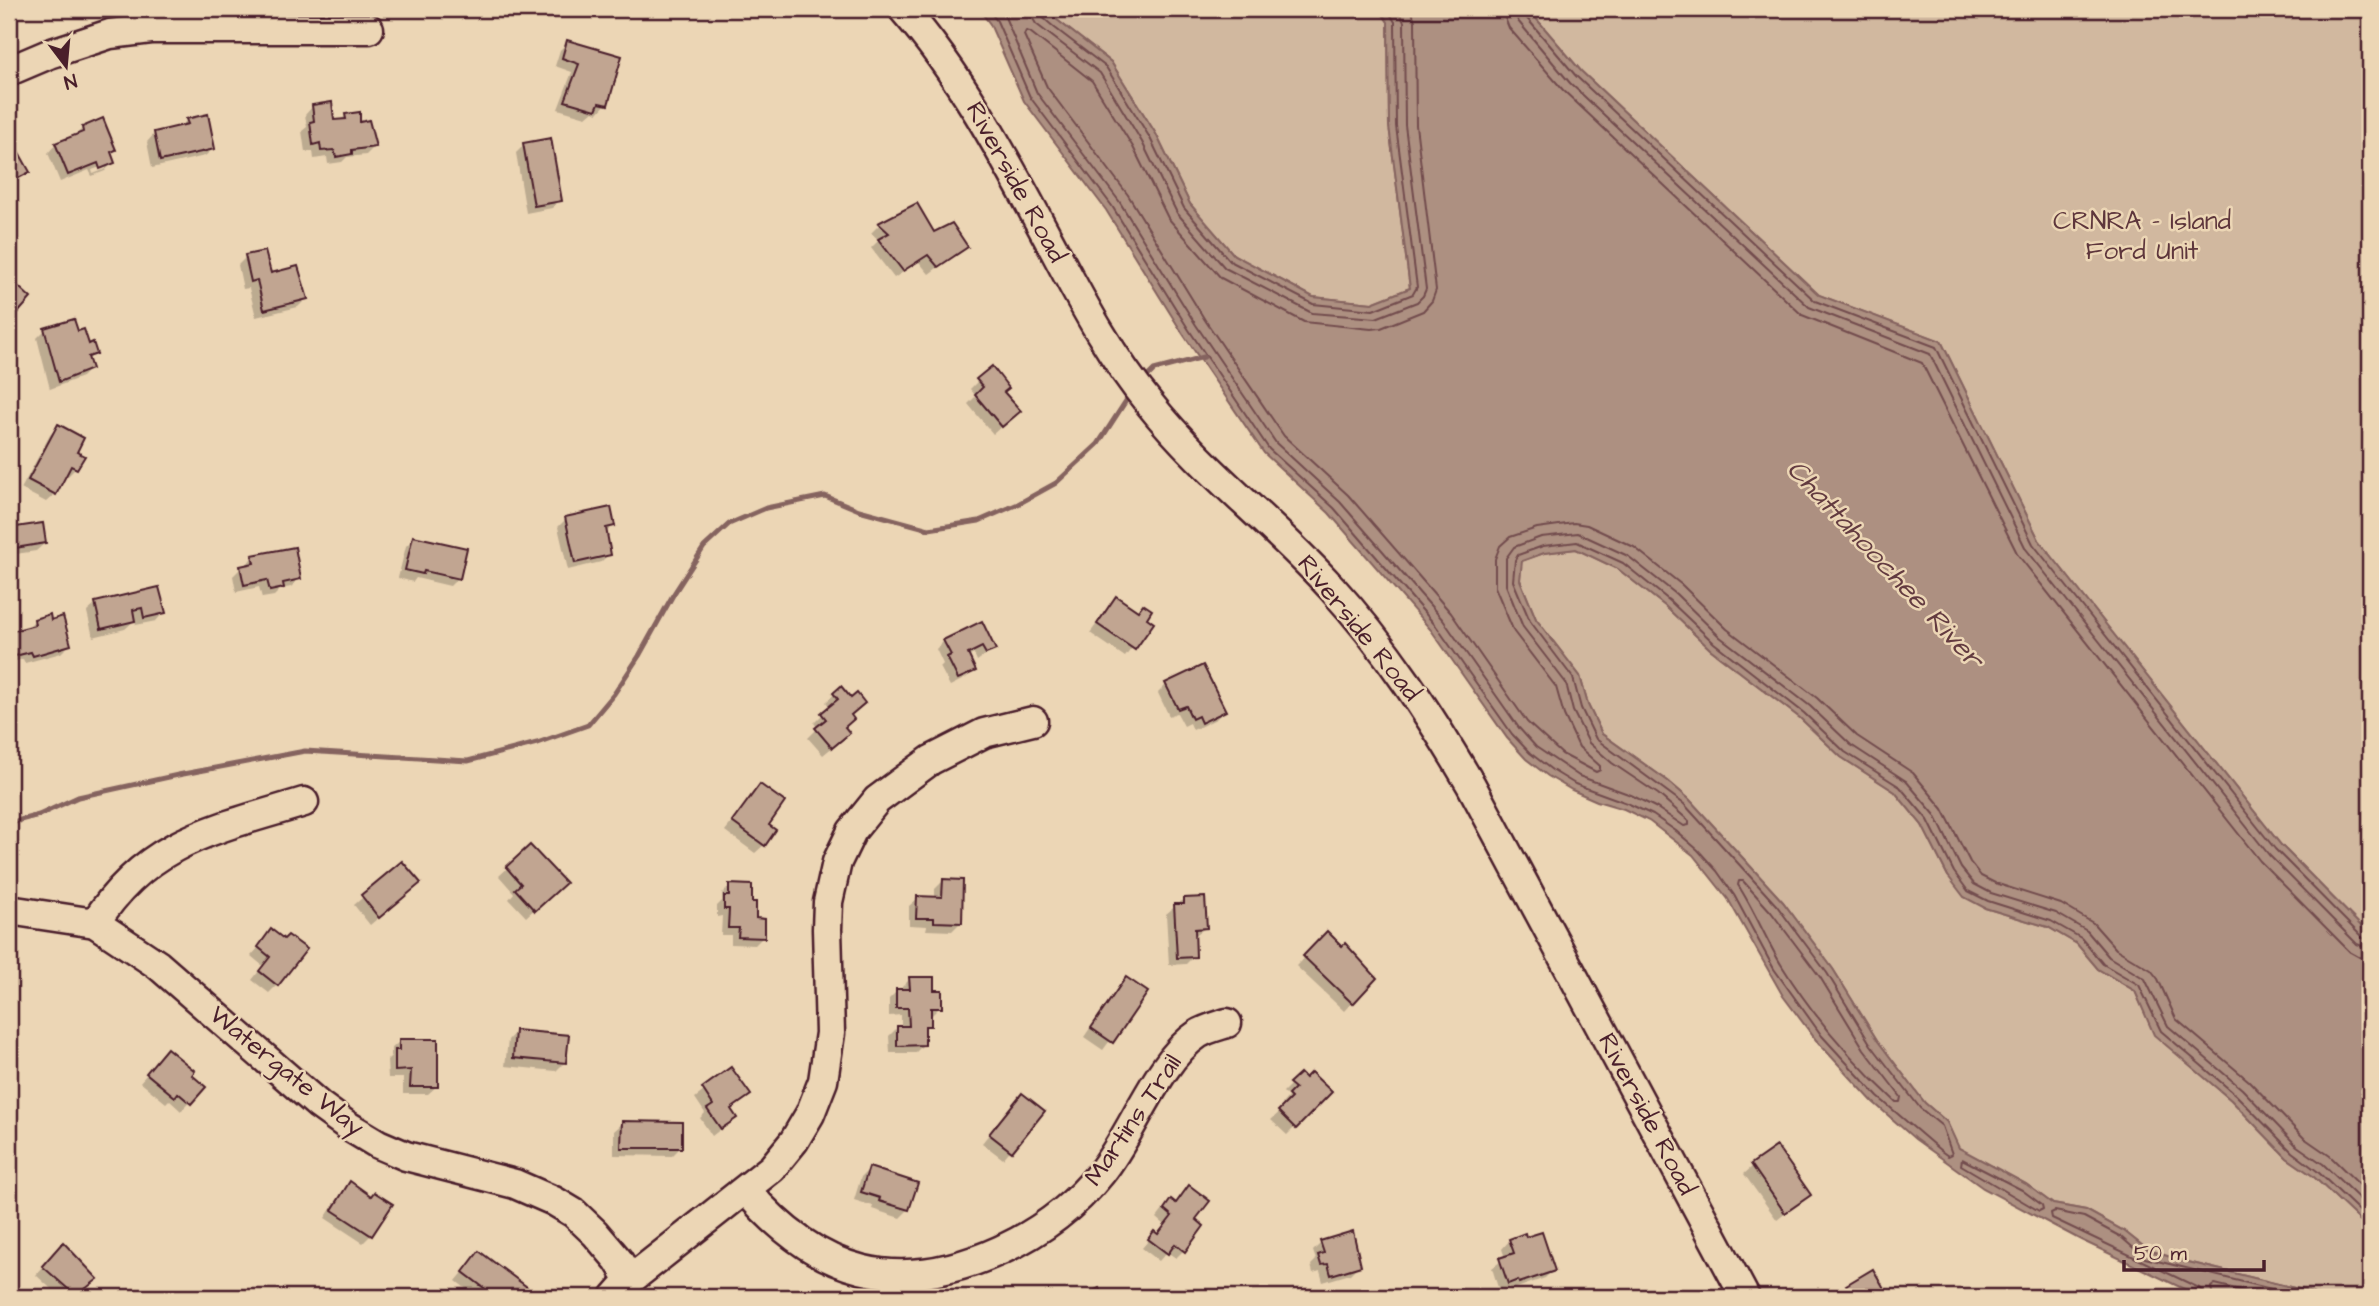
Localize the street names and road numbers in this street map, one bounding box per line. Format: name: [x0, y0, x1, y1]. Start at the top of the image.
street label: Riverside Road: [957, 95, 1075, 269]
street label: Riverside Road: [1289, 547, 1429, 709]
street label: Watergate Way: [201, 997, 372, 1146]
street label: Riverside Road: [1589, 1027, 1705, 1201]
street label: Martins Trail: [1076, 1047, 1190, 1193]

